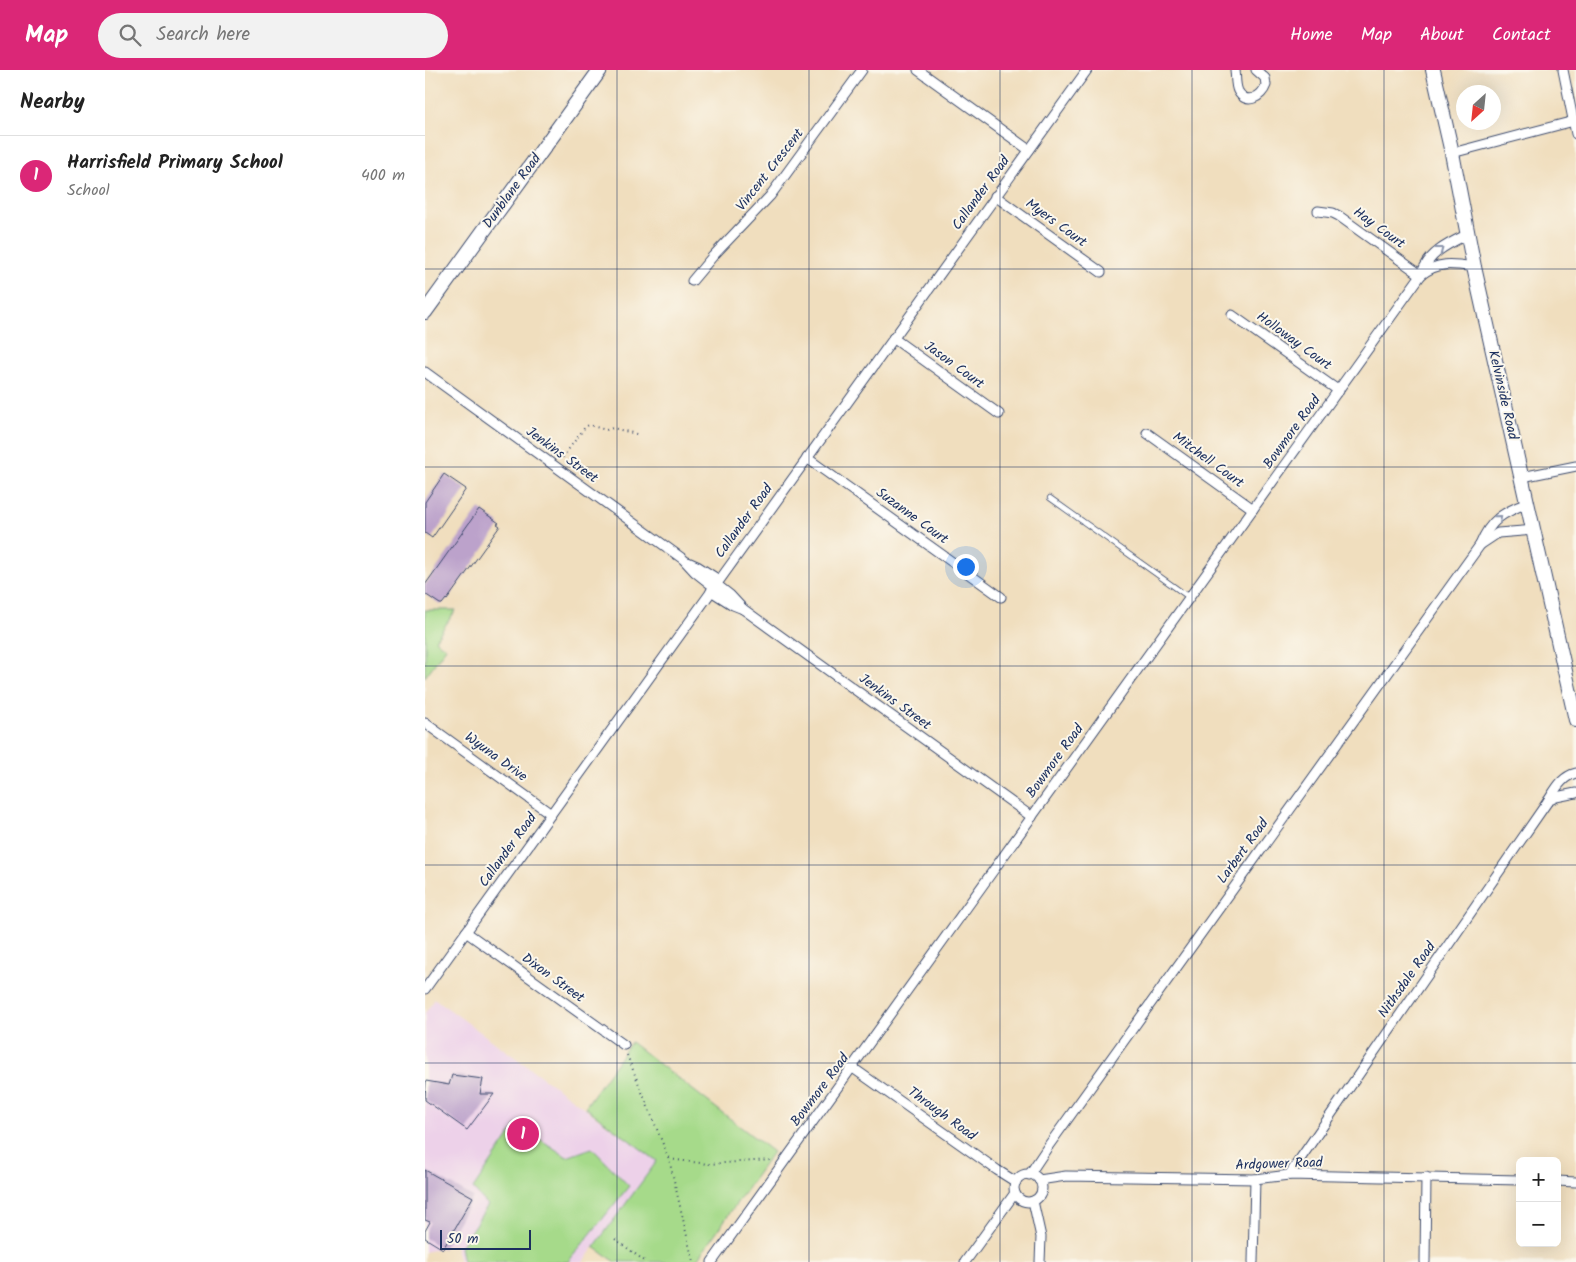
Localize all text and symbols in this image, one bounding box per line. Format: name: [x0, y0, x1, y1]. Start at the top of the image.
search box: [98, 13, 448, 58]
text: Map: [25, 16, 68, 55]
text: Search here: [156, 20, 250, 50]
icon: search: [116, 21, 144, 49]
text: Home: [1290, 21, 1333, 50]
text: Map: [1361, 21, 1392, 50]
text: About: [1420, 21, 1464, 50]
text: Contact: [1492, 21, 1551, 50]
north arrow: [1456, 85, 1501, 130]
text: Nearby: [20, 86, 85, 119]
street label: Vincent Crescent: [731, 123, 810, 216]
text: Harrisfield Primary School: [67, 148, 283, 178]
street label: Dunblane Road: [477, 148, 547, 233]
street label: Callander Road: [946, 150, 1016, 235]
text: 1: [34, 163, 38, 188]
text: 400 m: [361, 163, 405, 188]
text: School: [67, 178, 110, 203]
street label: Myers Court: [1021, 193, 1092, 253]
street label: Hay Court: [1348, 202, 1410, 255]
one-way arrow: [1434, 247, 1444, 256]
street label: Holloway Court: [1252, 306, 1337, 376]
street label: Jason Court: [919, 336, 989, 395]
street label: Kelvinside Road: [1482, 348, 1524, 443]
street label: Bowmore Road: [1258, 390, 1327, 474]
street label: Jenkins Street: [521, 421, 603, 489]
street label: Mitchell Court: [1168, 426, 1249, 494]
street label: Callander Road: [709, 478, 779, 563]
street label: Suzanne Court: [871, 482, 953, 550]
one-way arrow: [1493, 515, 1502, 524]
your location: [953, 554, 979, 580]
street label: Jenkins Street: [854, 668, 936, 736]
street label: Bowmore Road: [1021, 719, 1090, 803]
street label: Wyuna Drive: [460, 727, 533, 788]
street label: Callander Road: [473, 807, 543, 892]
street label: Larbert Road: [1212, 813, 1275, 888]
street label: Nithsdale Road: [1373, 937, 1442, 1023]
street label: Dixon Street: [517, 948, 590, 1009]
street label: Bowmore Road: [785, 1048, 856, 1131]
street label: Through Road: [903, 1081, 982, 1147]
pin: 1: [507, 1115, 539, 1153]
street label: Ardgower Road: [1235, 1151, 1324, 1177]
map controls: [1516, 1157, 1561, 1247]
button: +: [1516, 1157, 1561, 1202]
button: −: [1516, 1202, 1561, 1247]
scale bar: [440, 1227, 531, 1250]
text: 50 m: [447, 1228, 478, 1250]

